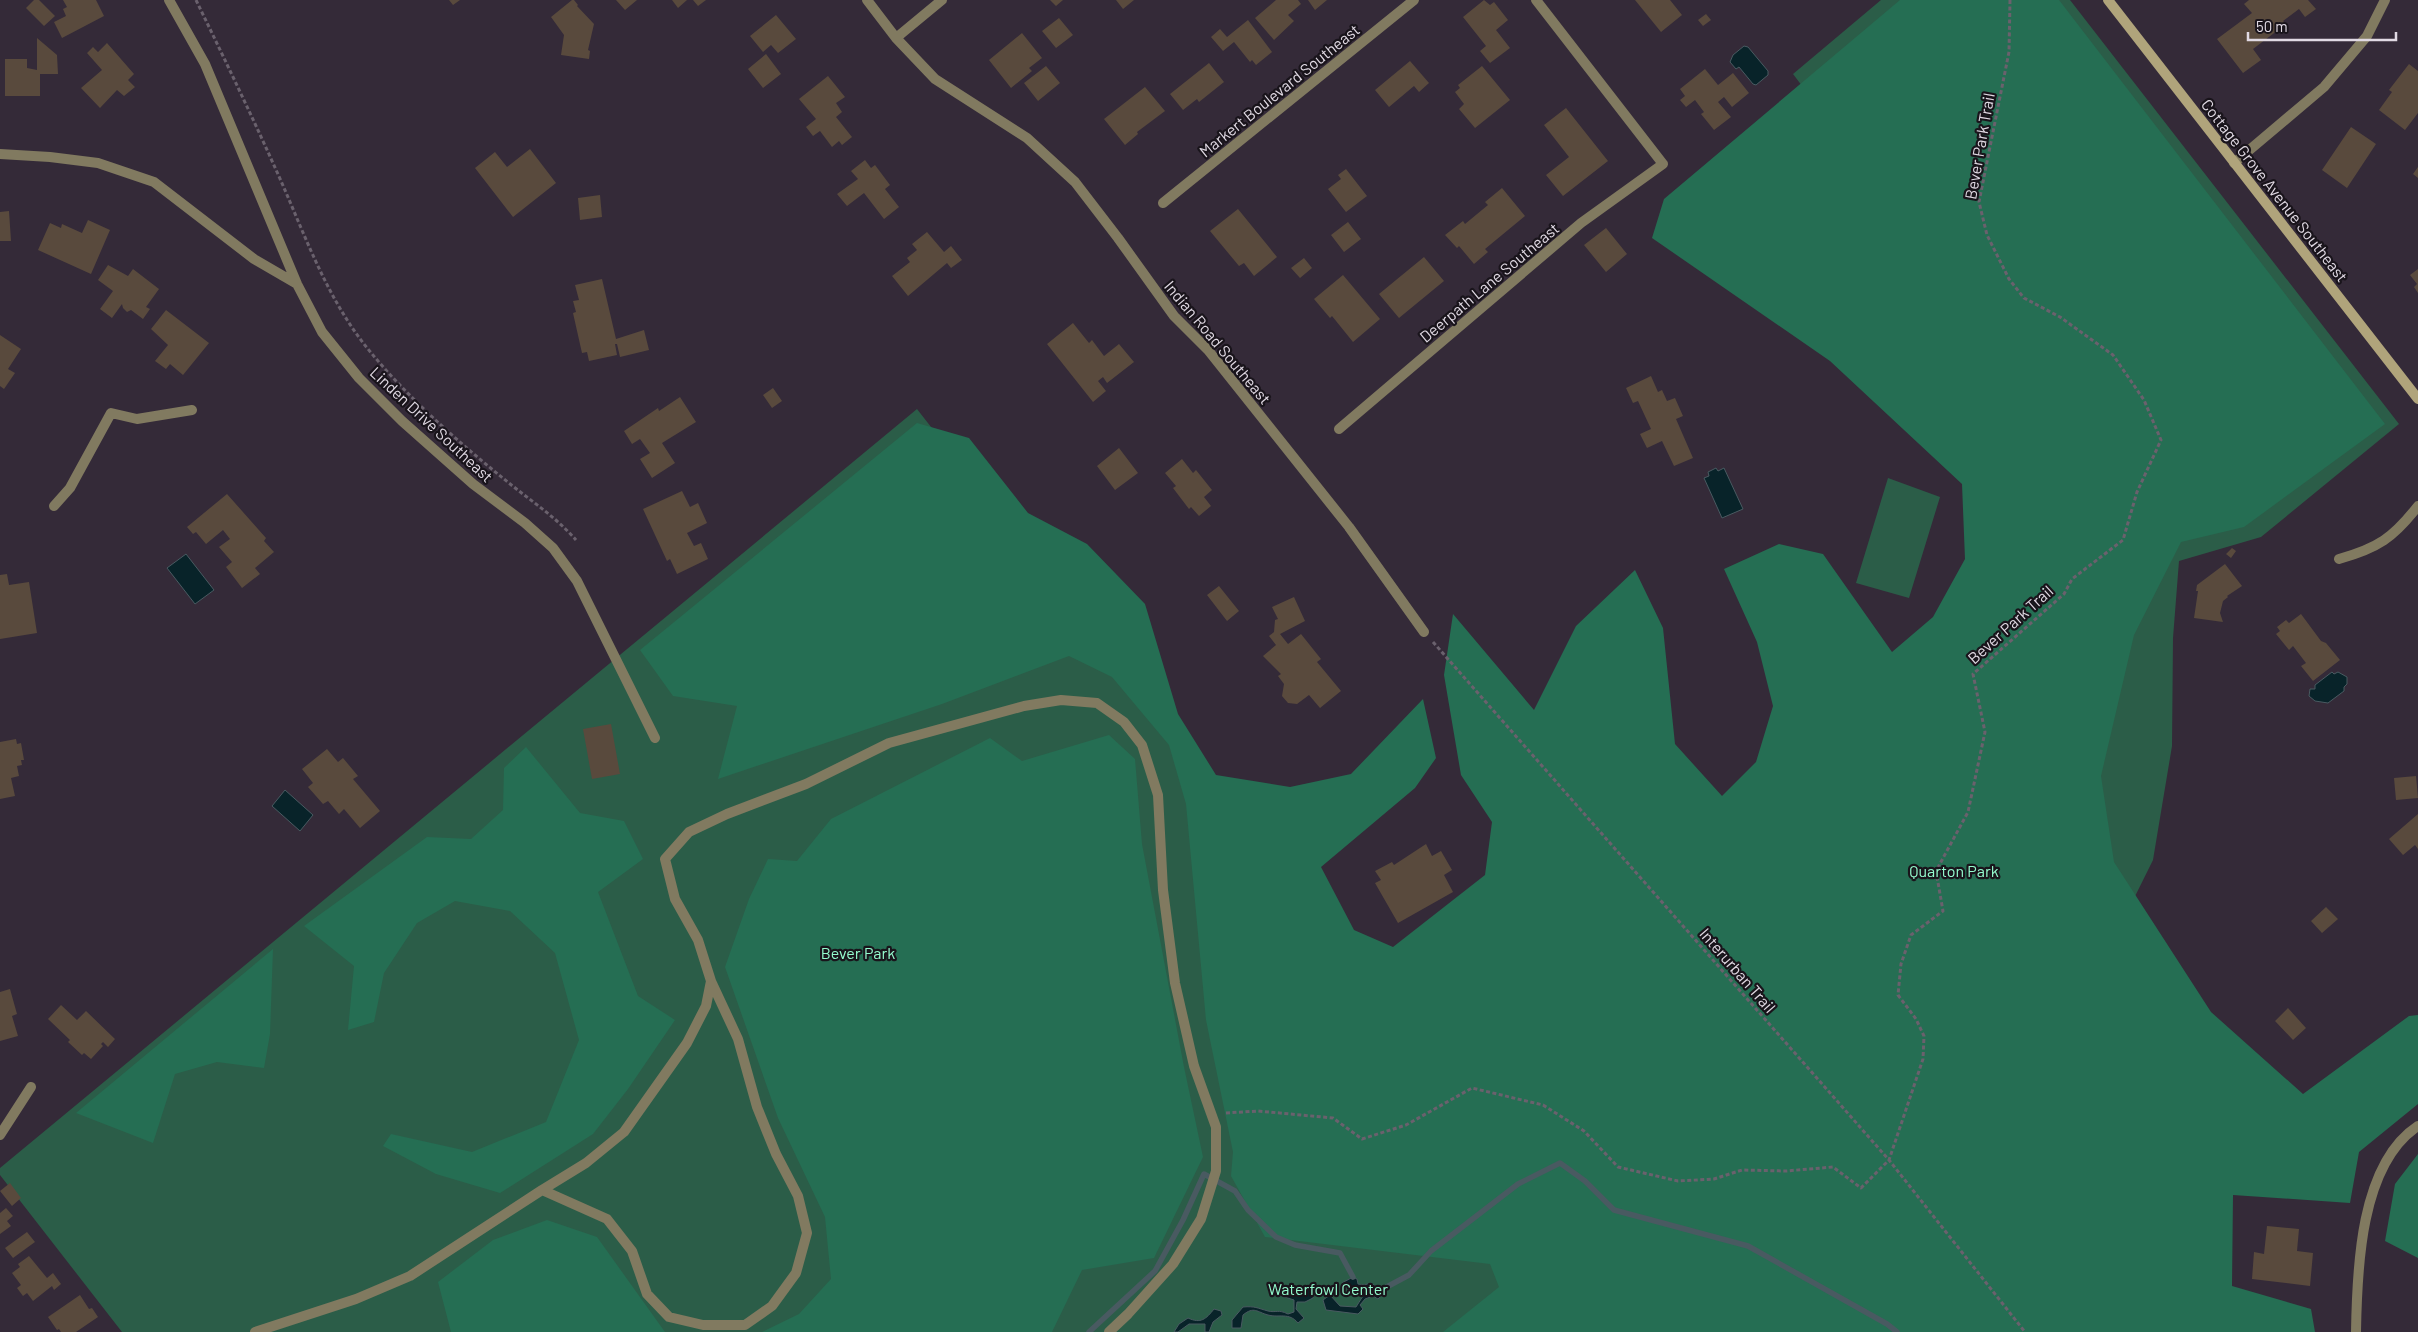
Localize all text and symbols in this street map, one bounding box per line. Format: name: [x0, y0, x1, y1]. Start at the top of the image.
scale bar: [2248, 10, 2396, 42]
text: 50 m: [2256, 17, 2288, 35]
street label: Markert Boulevard Southeast: [1195, 20, 1363, 160]
street label: Bever Park Trail: [1960, 91, 1998, 201]
street label: Cottage Grove Avenue Southeast: [2198, 95, 2352, 285]
street label: Deerpath Lane Southeast: [1415, 218, 1563, 346]
street label: Indian Road Southeast: [1161, 276, 1275, 408]
street label: Linden Drive Southeast: [367, 362, 497, 486]
street label: Bever Park Trail: [1964, 581, 2056, 667]
park label: Quarton Park: [1909, 861, 1999, 880]
street label: Interurban Trail: [1696, 924, 1780, 1016]
park label: Bever Park: [821, 943, 895, 962]
park label: Waterfowl Center: [1268, 1279, 1388, 1298]

